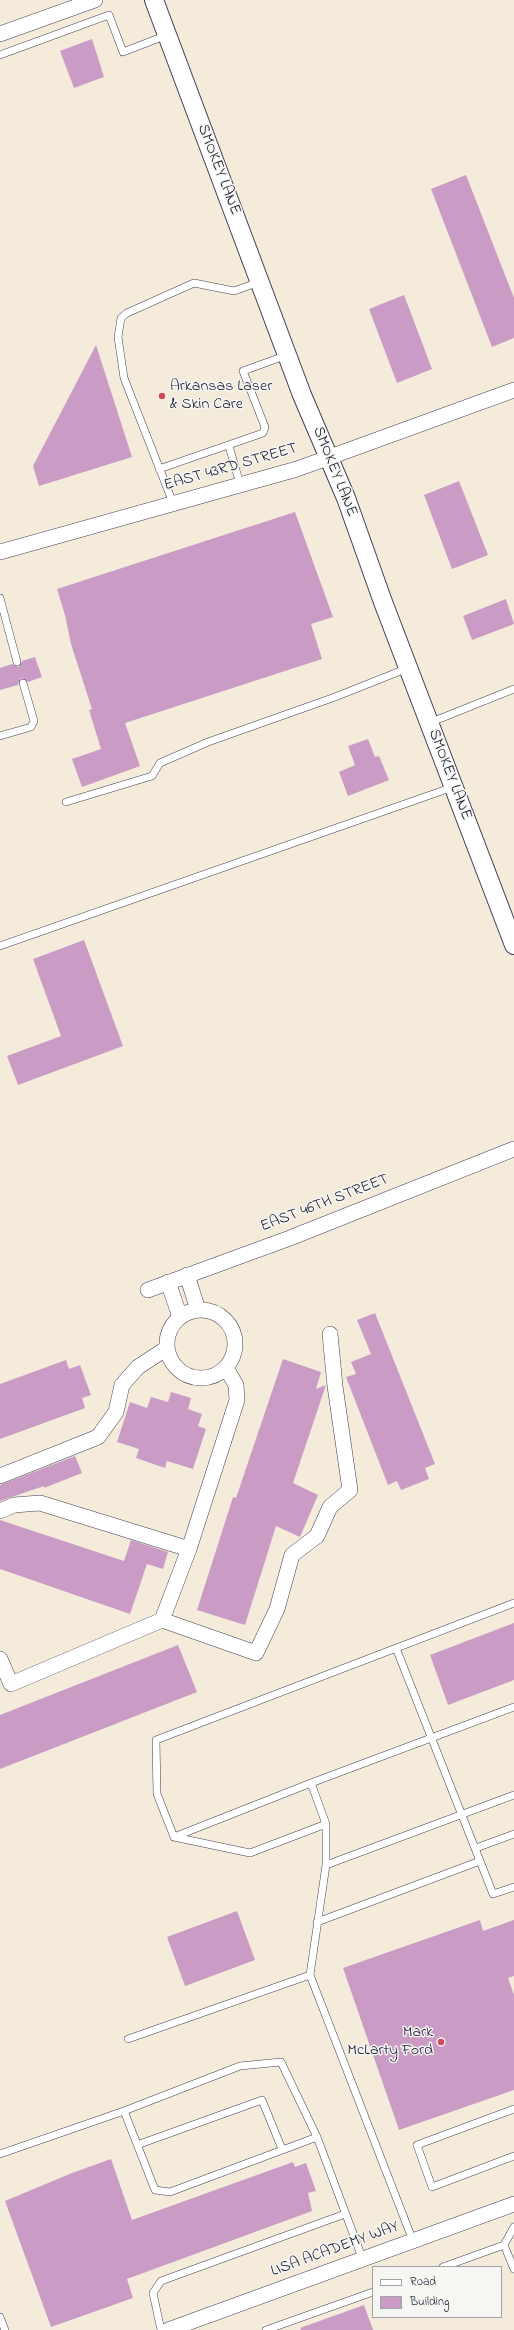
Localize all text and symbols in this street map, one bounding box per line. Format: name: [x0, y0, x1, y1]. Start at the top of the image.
street label: SMOKEY LANE: [192, 122, 244, 218]
place label: Arkansas Laser & Skin Care: [170, 377, 272, 415]
marker: Arkansas Laser & Skin Care: [157, 391, 167, 401]
street label: SMOKEY LANE: [307, 424, 361, 520]
street label: EAST 43RD STREET: [162, 440, 300, 496]
street label: SMOKEY LANE: [423, 727, 475, 823]
street label: EAST 46TH STREET: [258, 1171, 392, 1237]
place label: Mark McLarty Ford: [347, 2023, 433, 2061]
marker: Mark McLarty Ford: [436, 2037, 446, 2047]
street label: LISA ACADEMY WAY: [269, 2218, 401, 2282]
legend: [372, 2266, 502, 2318]
text: Road: [410, 2273, 436, 2291]
text: Building: [410, 2293, 449, 2311]

